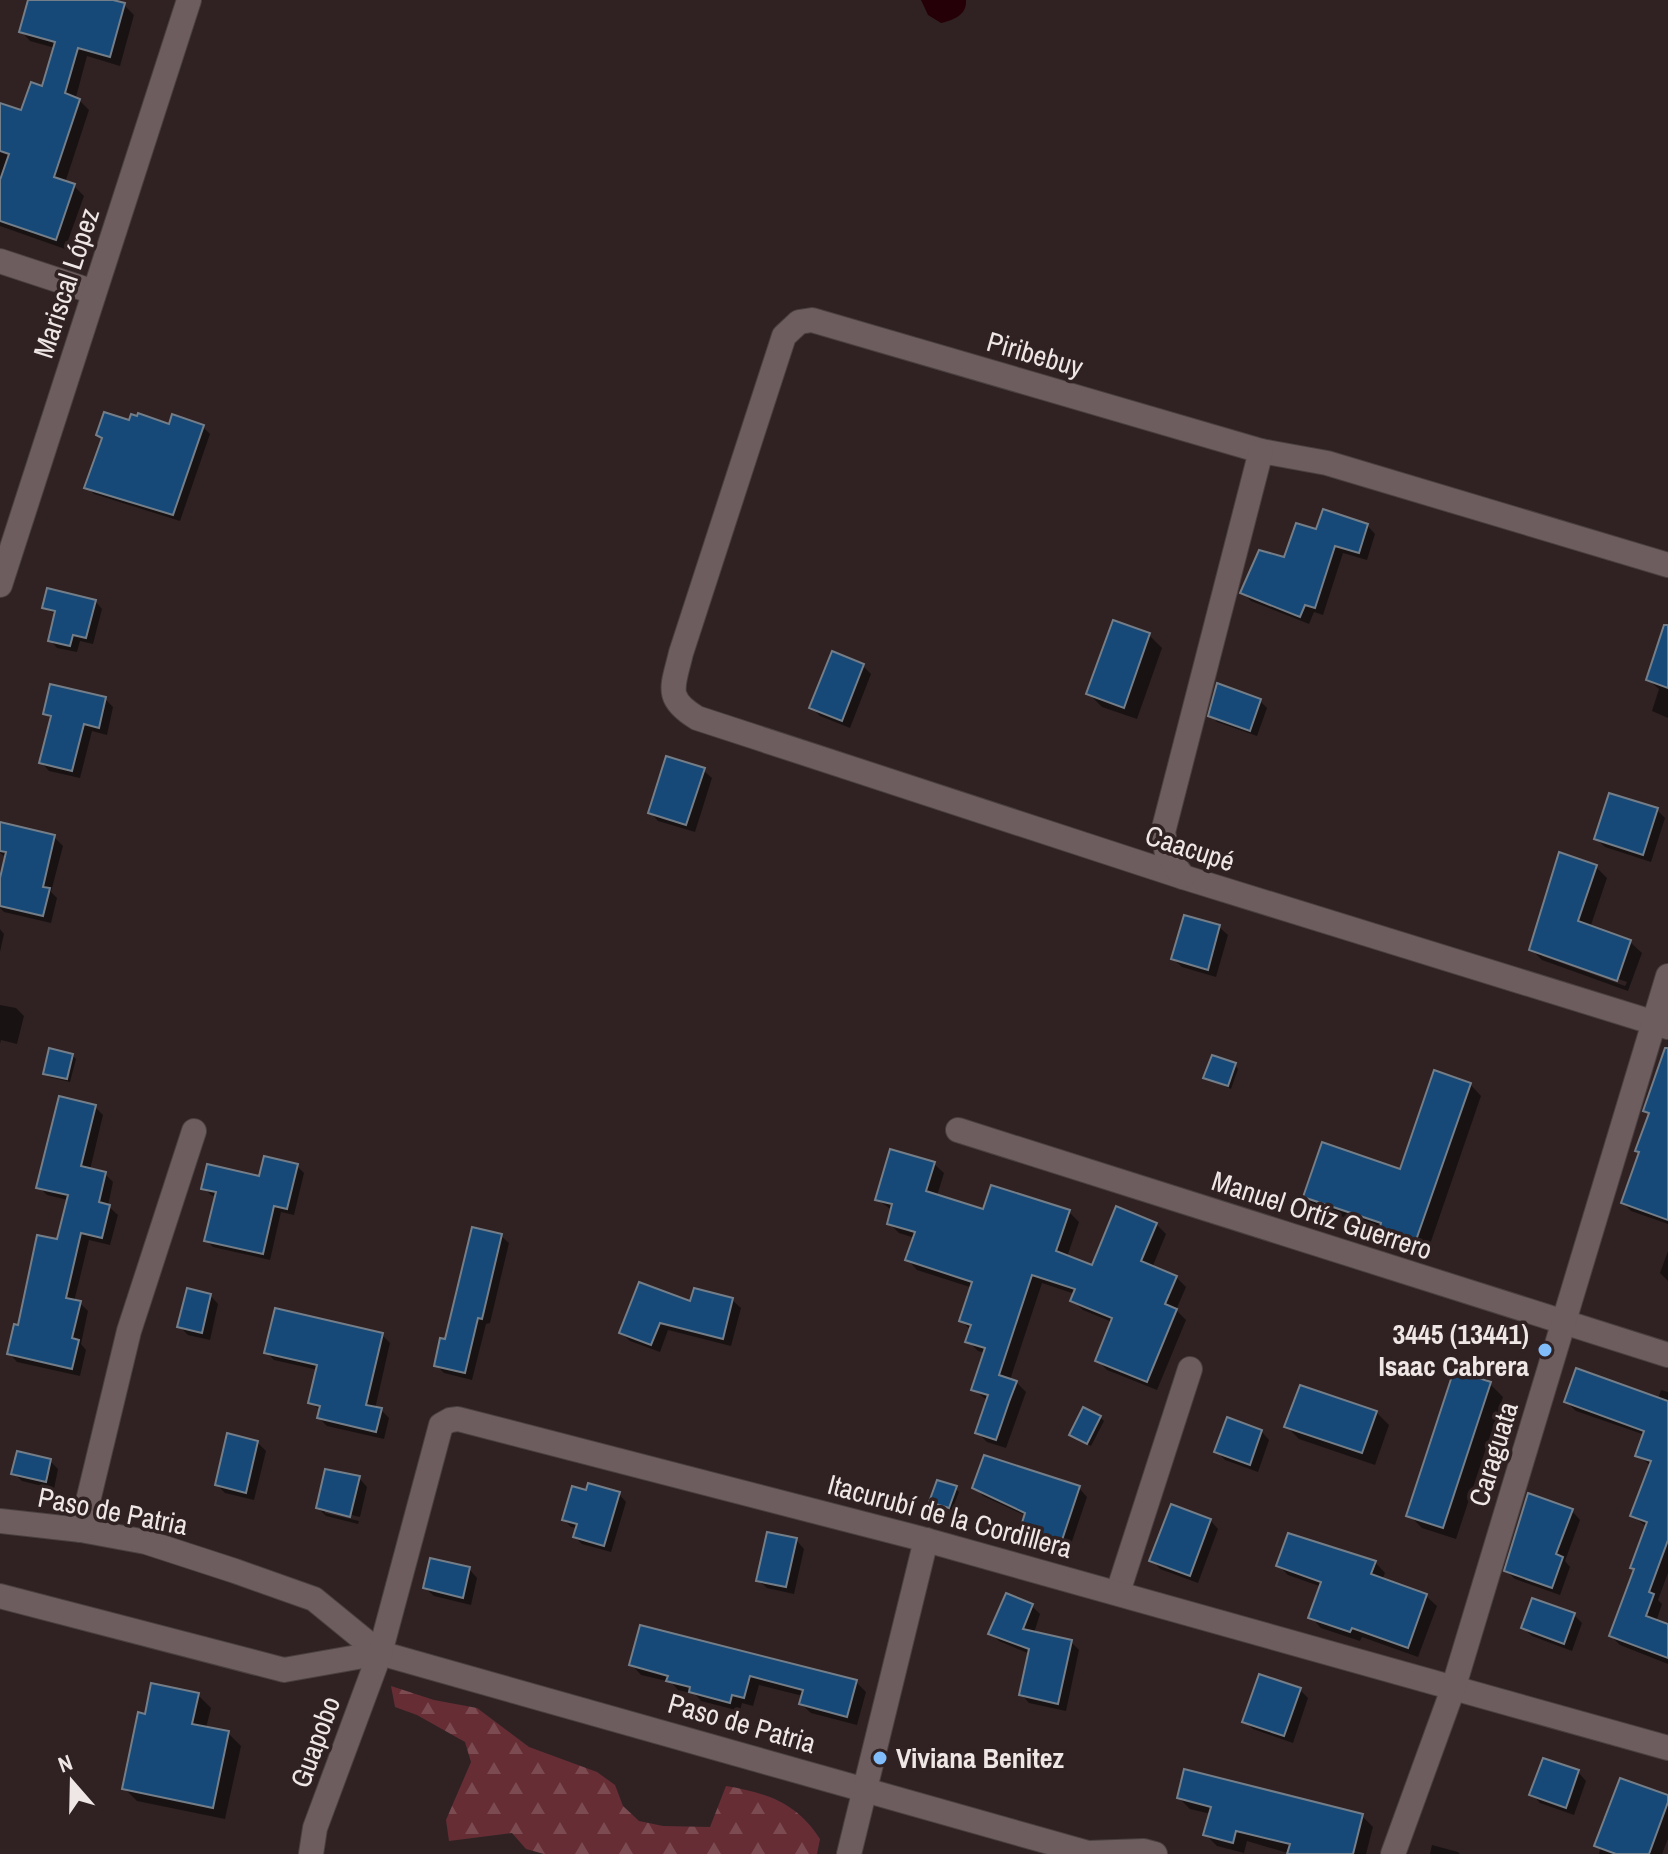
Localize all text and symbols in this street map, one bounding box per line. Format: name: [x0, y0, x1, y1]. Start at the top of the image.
street label: Mariscal López: [24, 203, 108, 363]
street label: Piribebuy: [983, 322, 1088, 386]
street label: Caacupé: [1140, 816, 1240, 880]
street label: Manuel Ortíz Guerrero: [1207, 1161, 1437, 1269]
place label: 3445 (13441) Isaac Cabrera: [1378, 1315, 1529, 1385]
marker: 3445 (13441) Isaac Cabrera: [1536, 1341, 1554, 1359]
street label: Caraguata: [1459, 1397, 1527, 1511]
street label: Itacurubí de la Cordillera: [824, 1465, 1077, 1567]
street label: Paso de Patria: [35, 1478, 191, 1544]
street label: Paso de Patria: [664, 1684, 820, 1762]
street label: Guapobo: [281, 1691, 349, 1793]
place label: Viviana Benitez: [896, 1739, 1064, 1777]
north arrow: [32, 1742, 112, 1822]
text: N: [54, 1747, 76, 1780]
marker: Viviana Benitez: [871, 1749, 889, 1767]

